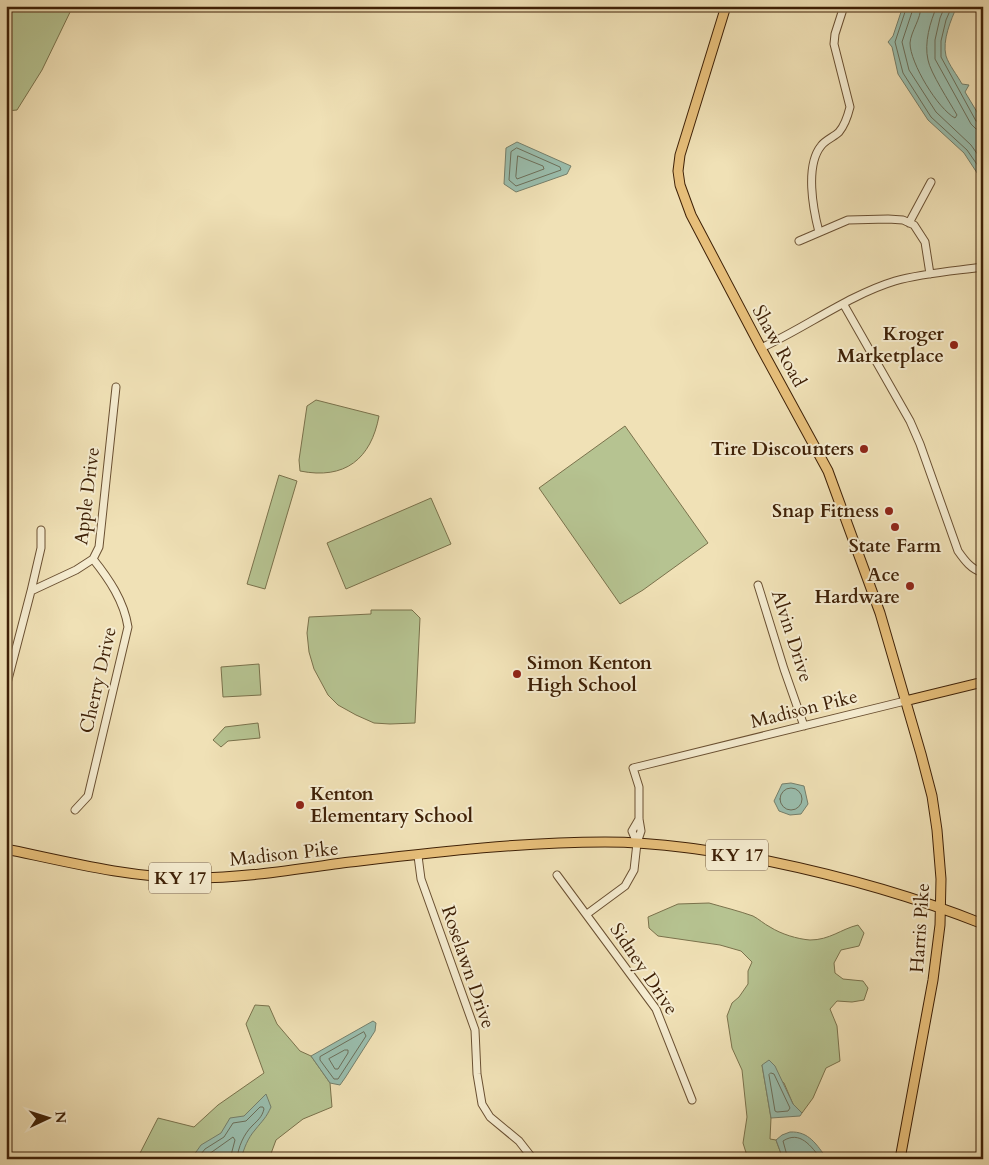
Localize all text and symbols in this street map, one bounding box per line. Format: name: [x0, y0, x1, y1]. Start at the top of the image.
street label: Shaw Road: [746, 300, 812, 392]
place label: Kroger Marketplace: [837, 321, 944, 369]
marker: Kroger Marketplace: [948, 339, 960, 351]
place label: Tire Discounters: [711, 436, 854, 462]
marker: Tire Discounters: [858, 443, 870, 455]
street label: Apple Drive: [68, 446, 106, 546]
place label: Snap Fitness: [772, 498, 879, 524]
marker: Snap Fitness: [883, 505, 895, 517]
marker: State Farm: [889, 521, 901, 533]
place label: State Farm: [849, 533, 942, 559]
place label: Ace Hardware: [815, 562, 900, 610]
marker: Ace Hardware: [904, 580, 916, 592]
street label: Alvin Drive: [765, 587, 819, 685]
street label: Cherry Drive: [73, 624, 123, 736]
place label: Simon Kenton High School: [527, 650, 653, 698]
marker: Simon Kenton High School: [511, 668, 523, 680]
street label: Madison Pike: [748, 683, 860, 735]
place label: Kenton Elementary School: [310, 781, 473, 829]
marker: Kenton Elementary School: [294, 799, 306, 811]
street label: Madison Pike: [228, 835, 340, 873]
road number: KY 17: [706, 840, 768, 870]
road number: KY 17: [149, 862, 211, 894]
street label: Harris Pike: [904, 882, 936, 974]
street label: Roselawn Drive: [435, 902, 501, 1032]
street label: Sidney Drive: [604, 918, 684, 1020]
north arrow: [22, 1092, 72, 1142]
text: N: [51, 1110, 70, 1124]

